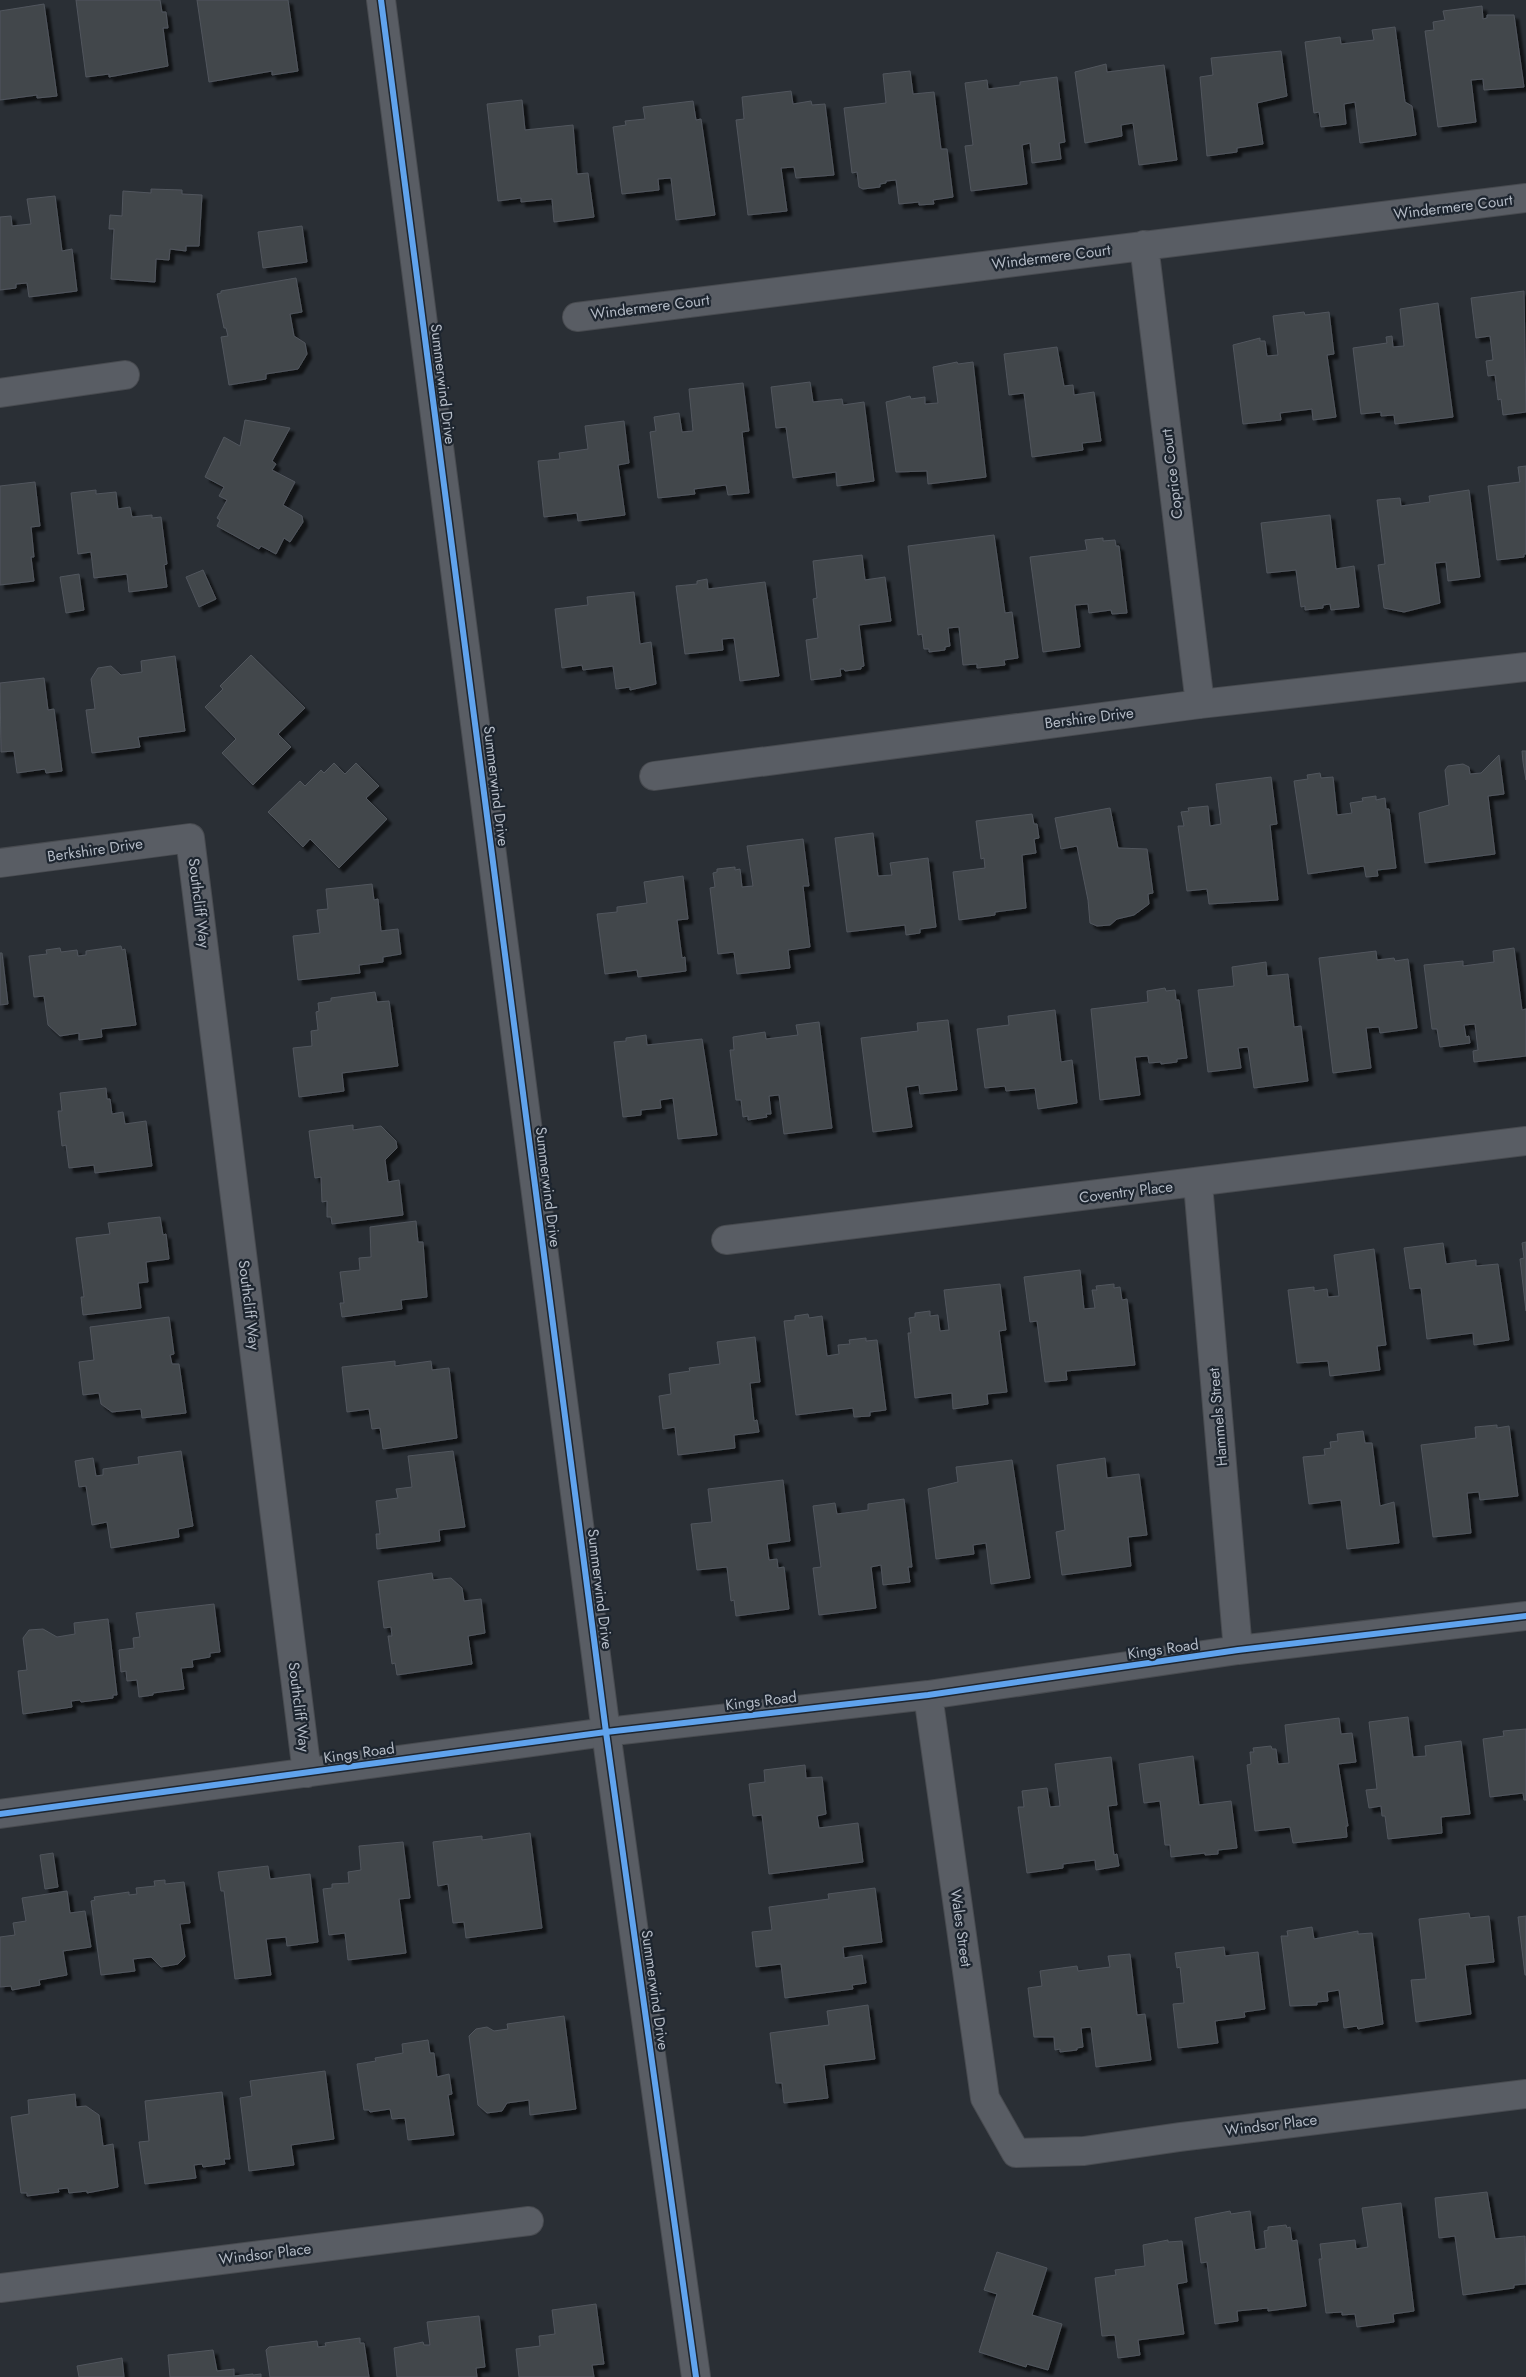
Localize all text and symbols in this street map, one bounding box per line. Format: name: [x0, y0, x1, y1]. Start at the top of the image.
street label: Windermere Court: [1392, 189, 1514, 225]
street label: Windermere Court: [990, 239, 1112, 275]
street label: Windermere Court: [589, 289, 711, 325]
street label: Summerwind Drive: [425, 323, 461, 446]
street label: Coprice Court: [1156, 427, 1188, 520]
street label: Bershire Drive: [1043, 702, 1135, 734]
street label: Summerwind Drive: [478, 725, 514, 848]
street label: Berkshire Drive: [46, 832, 144, 868]
street label: Southcliff Way: [183, 857, 215, 950]
street label: Summerwind Drive: [530, 1126, 566, 1249]
street label: Coventry Place: [1078, 1175, 1174, 1209]
street label: Southcliff Way: [233, 1259, 265, 1352]
street label: Hammels Street: [1203, 1366, 1233, 1467]
street label: Summerwind Drive: [582, 1528, 618, 1651]
street label: Kings Road: [1126, 1633, 1200, 1665]
street label: Southcliff Way: [283, 1661, 315, 1754]
street label: Kings Road: [724, 1686, 798, 1716]
street label: Kings Road: [322, 1737, 396, 1769]
street label: Wales Street: [945, 1888, 977, 1969]
street label: Summerwind Drive: [636, 1928, 674, 2052]
street label: Windsor Place: [1224, 2108, 1319, 2142]
street label: Windsor Place: [218, 2237, 313, 2271]

